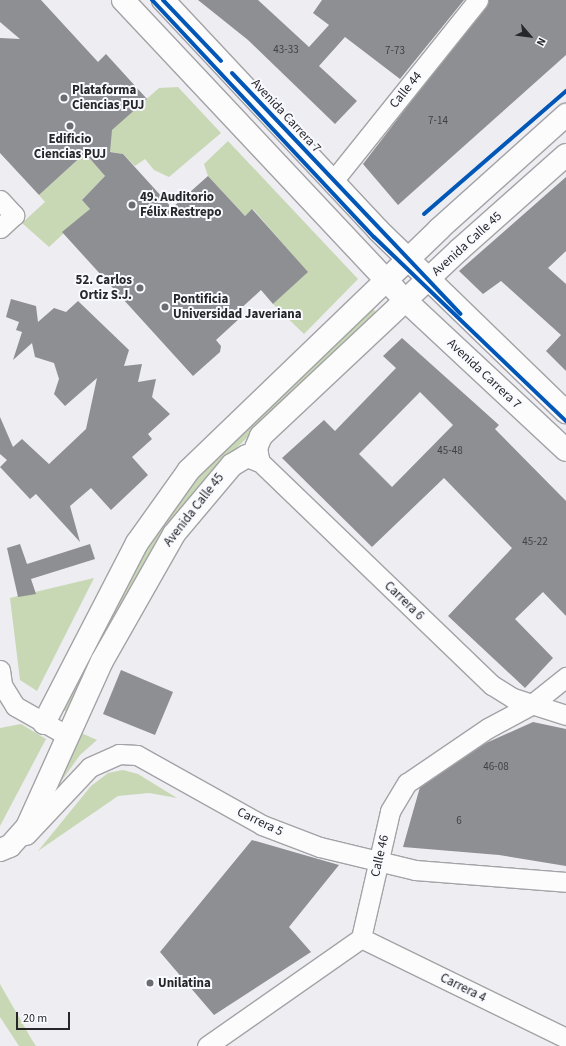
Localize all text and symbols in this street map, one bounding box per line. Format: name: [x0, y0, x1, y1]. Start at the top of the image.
north arrow: [510, 16, 550, 56]
text: N: [533, 35, 549, 49]
house number: 43-33: [273, 43, 299, 57]
house number: 7-73: [385, 44, 405, 58]
street label: Calle 44: [387, 69, 425, 111]
street label: Avenida Carrera 7: [248, 76, 324, 156]
place label: Plataforma Ciencias PUJ: [72, 83, 144, 114]
marker: Plataforma Ciencias PUJ: [59, 93, 69, 103]
house number: 7-14: [428, 114, 448, 128]
marker: Edificio Ciencias PUJ: [65, 121, 75, 131]
place label: Edificio Ciencias PUJ: [34, 132, 106, 163]
place label: 49. Auditorio Félix Restrepo: [140, 190, 221, 221]
marker: 49. Auditorio Félix Restrepo: [127, 200, 137, 210]
street label: Avenida Calle 45: [429, 209, 505, 279]
place label: 52. Carlos Ortiz S.J.: [76, 273, 132, 304]
marker: 52. Carlos Ortiz S.J.: [135, 283, 145, 293]
place label: Pontificia Universidad Javeriana: [173, 292, 302, 323]
marker: Pontificia Universidad Javeriana: [160, 302, 170, 312]
street label: Avenida Carrera 7: [444, 336, 524, 412]
house number: 45-48: [437, 444, 463, 458]
street label: Avenida Calle 45: [161, 470, 227, 550]
house number: 45-22: [522, 535, 548, 549]
street label: Carrera 6: [381, 578, 427, 624]
house number: 46-08: [483, 760, 509, 774]
street label: Carrera 5: [235, 804, 285, 840]
house number: 6: [456, 814, 462, 828]
street label: Calle 46: [368, 834, 392, 878]
street label: Carrera 4: [438, 970, 488, 1006]
place label: Unilatina: [158, 975, 211, 991]
marker: Unilatina: [145, 978, 155, 988]
scale bar: [18, 1004, 72, 1030]
text: 20 m: [23, 1010, 47, 1027]

